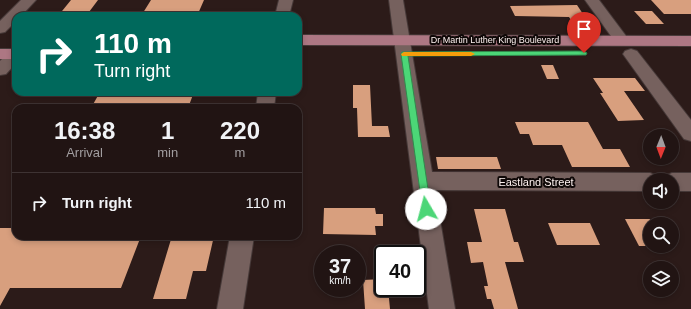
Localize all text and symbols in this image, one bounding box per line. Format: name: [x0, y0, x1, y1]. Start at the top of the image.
pin: [567, 12, 601, 53]
icon: arrive: [573, 18, 595, 40]
icon: right: [28, 28, 80, 80]
text: 110 m: [94, 28, 172, 59]
street label: Dr Martin Luther King Boulevard: [431, 35, 559, 45]
text: Turn right: [94, 61, 170, 81]
text: 16:38: [54, 117, 115, 144]
text: 1: [161, 117, 174, 144]
text: 220: [220, 117, 260, 144]
north arrow: [643, 129, 679, 165]
map controls: [643, 129, 679, 297]
text: Arrival: [66, 145, 103, 160]
text: min: [157, 145, 178, 160]
text: m: [235, 145, 245, 160]
button: sound: [643, 173, 679, 209]
street label: Eastland Street: [498, 176, 574, 188]
position arrow: [405, 188, 447, 230]
icon: right: [28, 192, 50, 214]
text: Turn right: [62, 194, 132, 211]
text: 110 m: [245, 194, 286, 211]
button: search: [643, 217, 679, 253]
speed limit sign: 40: [374, 245, 426, 297]
text: 37: [329, 255, 351, 277]
button: layers: [643, 261, 679, 297]
text: km/h: [329, 275, 351, 286]

